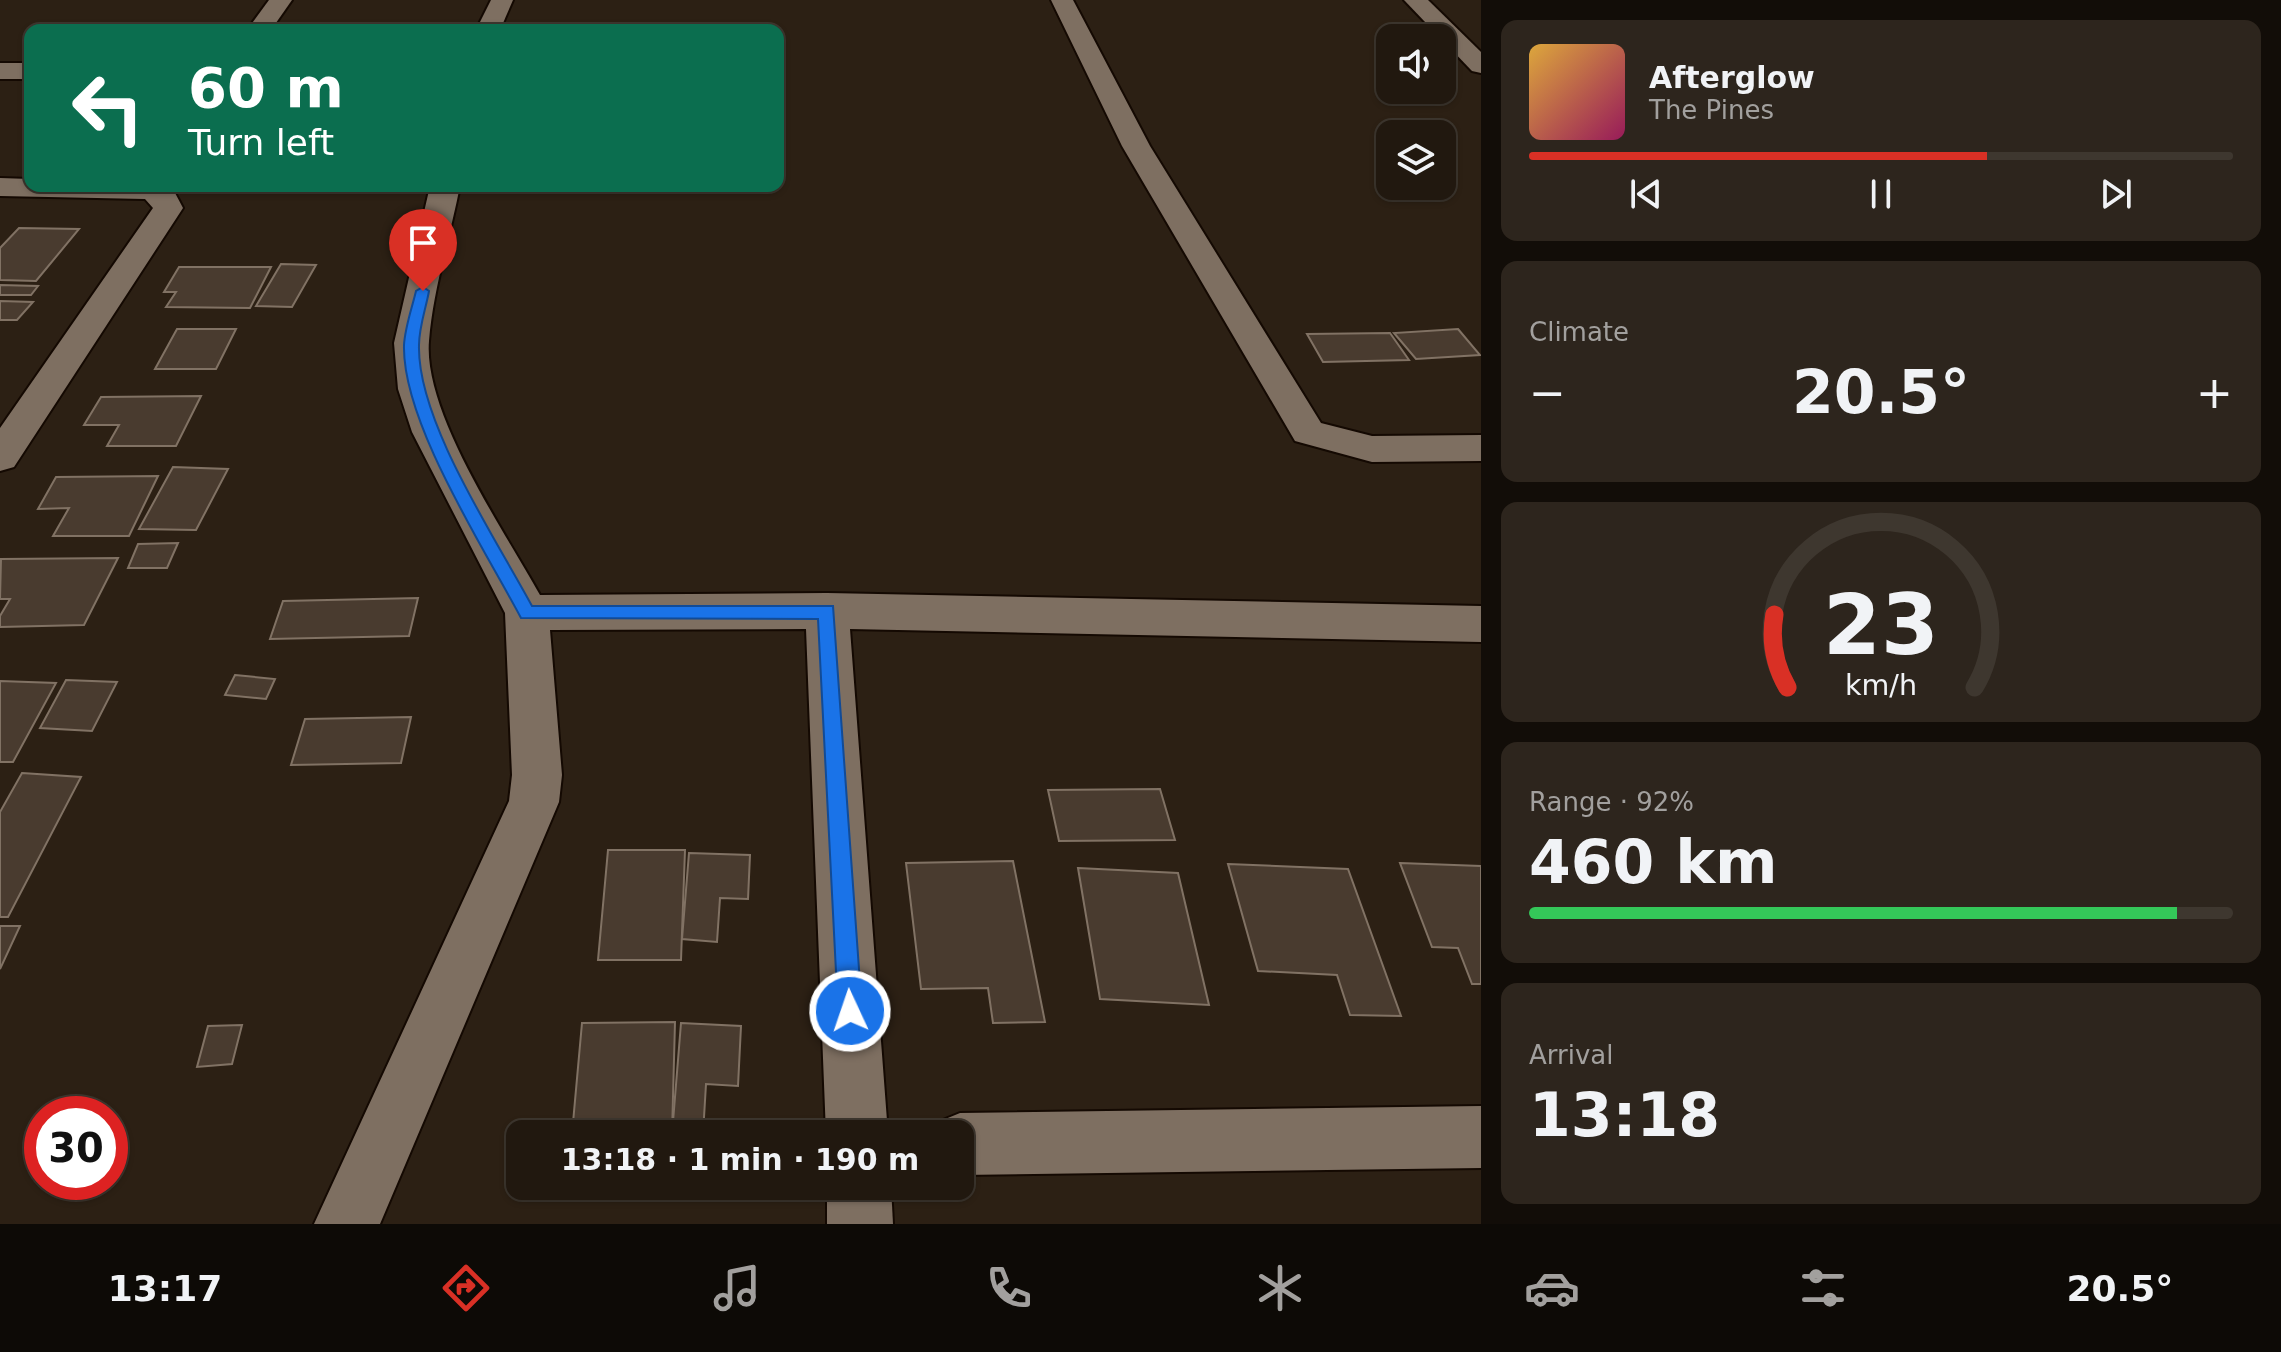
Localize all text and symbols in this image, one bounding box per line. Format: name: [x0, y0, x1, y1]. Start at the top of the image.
map controls: [1376, 24, 1456, 200]
button: sound: [1376, 24, 1456, 104]
text: 60 m: [188, 55, 344, 120]
icon: left: [56, 56, 160, 160]
text: Afterglow: [1649, 60, 1815, 95]
text: The Pines: [1649, 95, 1774, 125]
button: layers: [1376, 120, 1456, 200]
text: Turn left: [188, 122, 334, 163]
icon: previous: [1624, 172, 1668, 216]
icon: pause: [1859, 172, 1903, 216]
icon: next: [2094, 172, 2138, 216]
pin: [389, 209, 457, 291]
icon: arrive: [401, 221, 445, 265]
text: Climate: [1529, 317, 1629, 347]
text: 20.5°: [1792, 357, 1970, 427]
text: −: [1529, 367, 1566, 418]
text: +: [2196, 367, 2233, 418]
text: 23: [1823, 577, 1939, 674]
text: km/h: [1845, 668, 1917, 702]
text: Range · 92%: [1529, 787, 1694, 817]
text: 460 km: [1529, 827, 1778, 897]
position arrow: [808, 969, 892, 1053]
text: Arrival: [1529, 1040, 1613, 1070]
text: 13:18: [1529, 1080, 1720, 1150]
speed limit sign: 30: [24, 1096, 128, 1200]
text: 13:18 · 1 min · 190 m: [561, 1142, 919, 1177]
icon: directions: [438, 1260, 494, 1316]
icon: music: [709, 1260, 765, 1316]
icon: phone: [981, 1260, 1037, 1316]
icon: climate: [1252, 1260, 1308, 1316]
icon: car: [1524, 1260, 1580, 1316]
icon: filters: [1795, 1260, 1851, 1316]
text: 13:17: [108, 1268, 222, 1309]
text: 20.5°: [2066, 1268, 2173, 1309]

